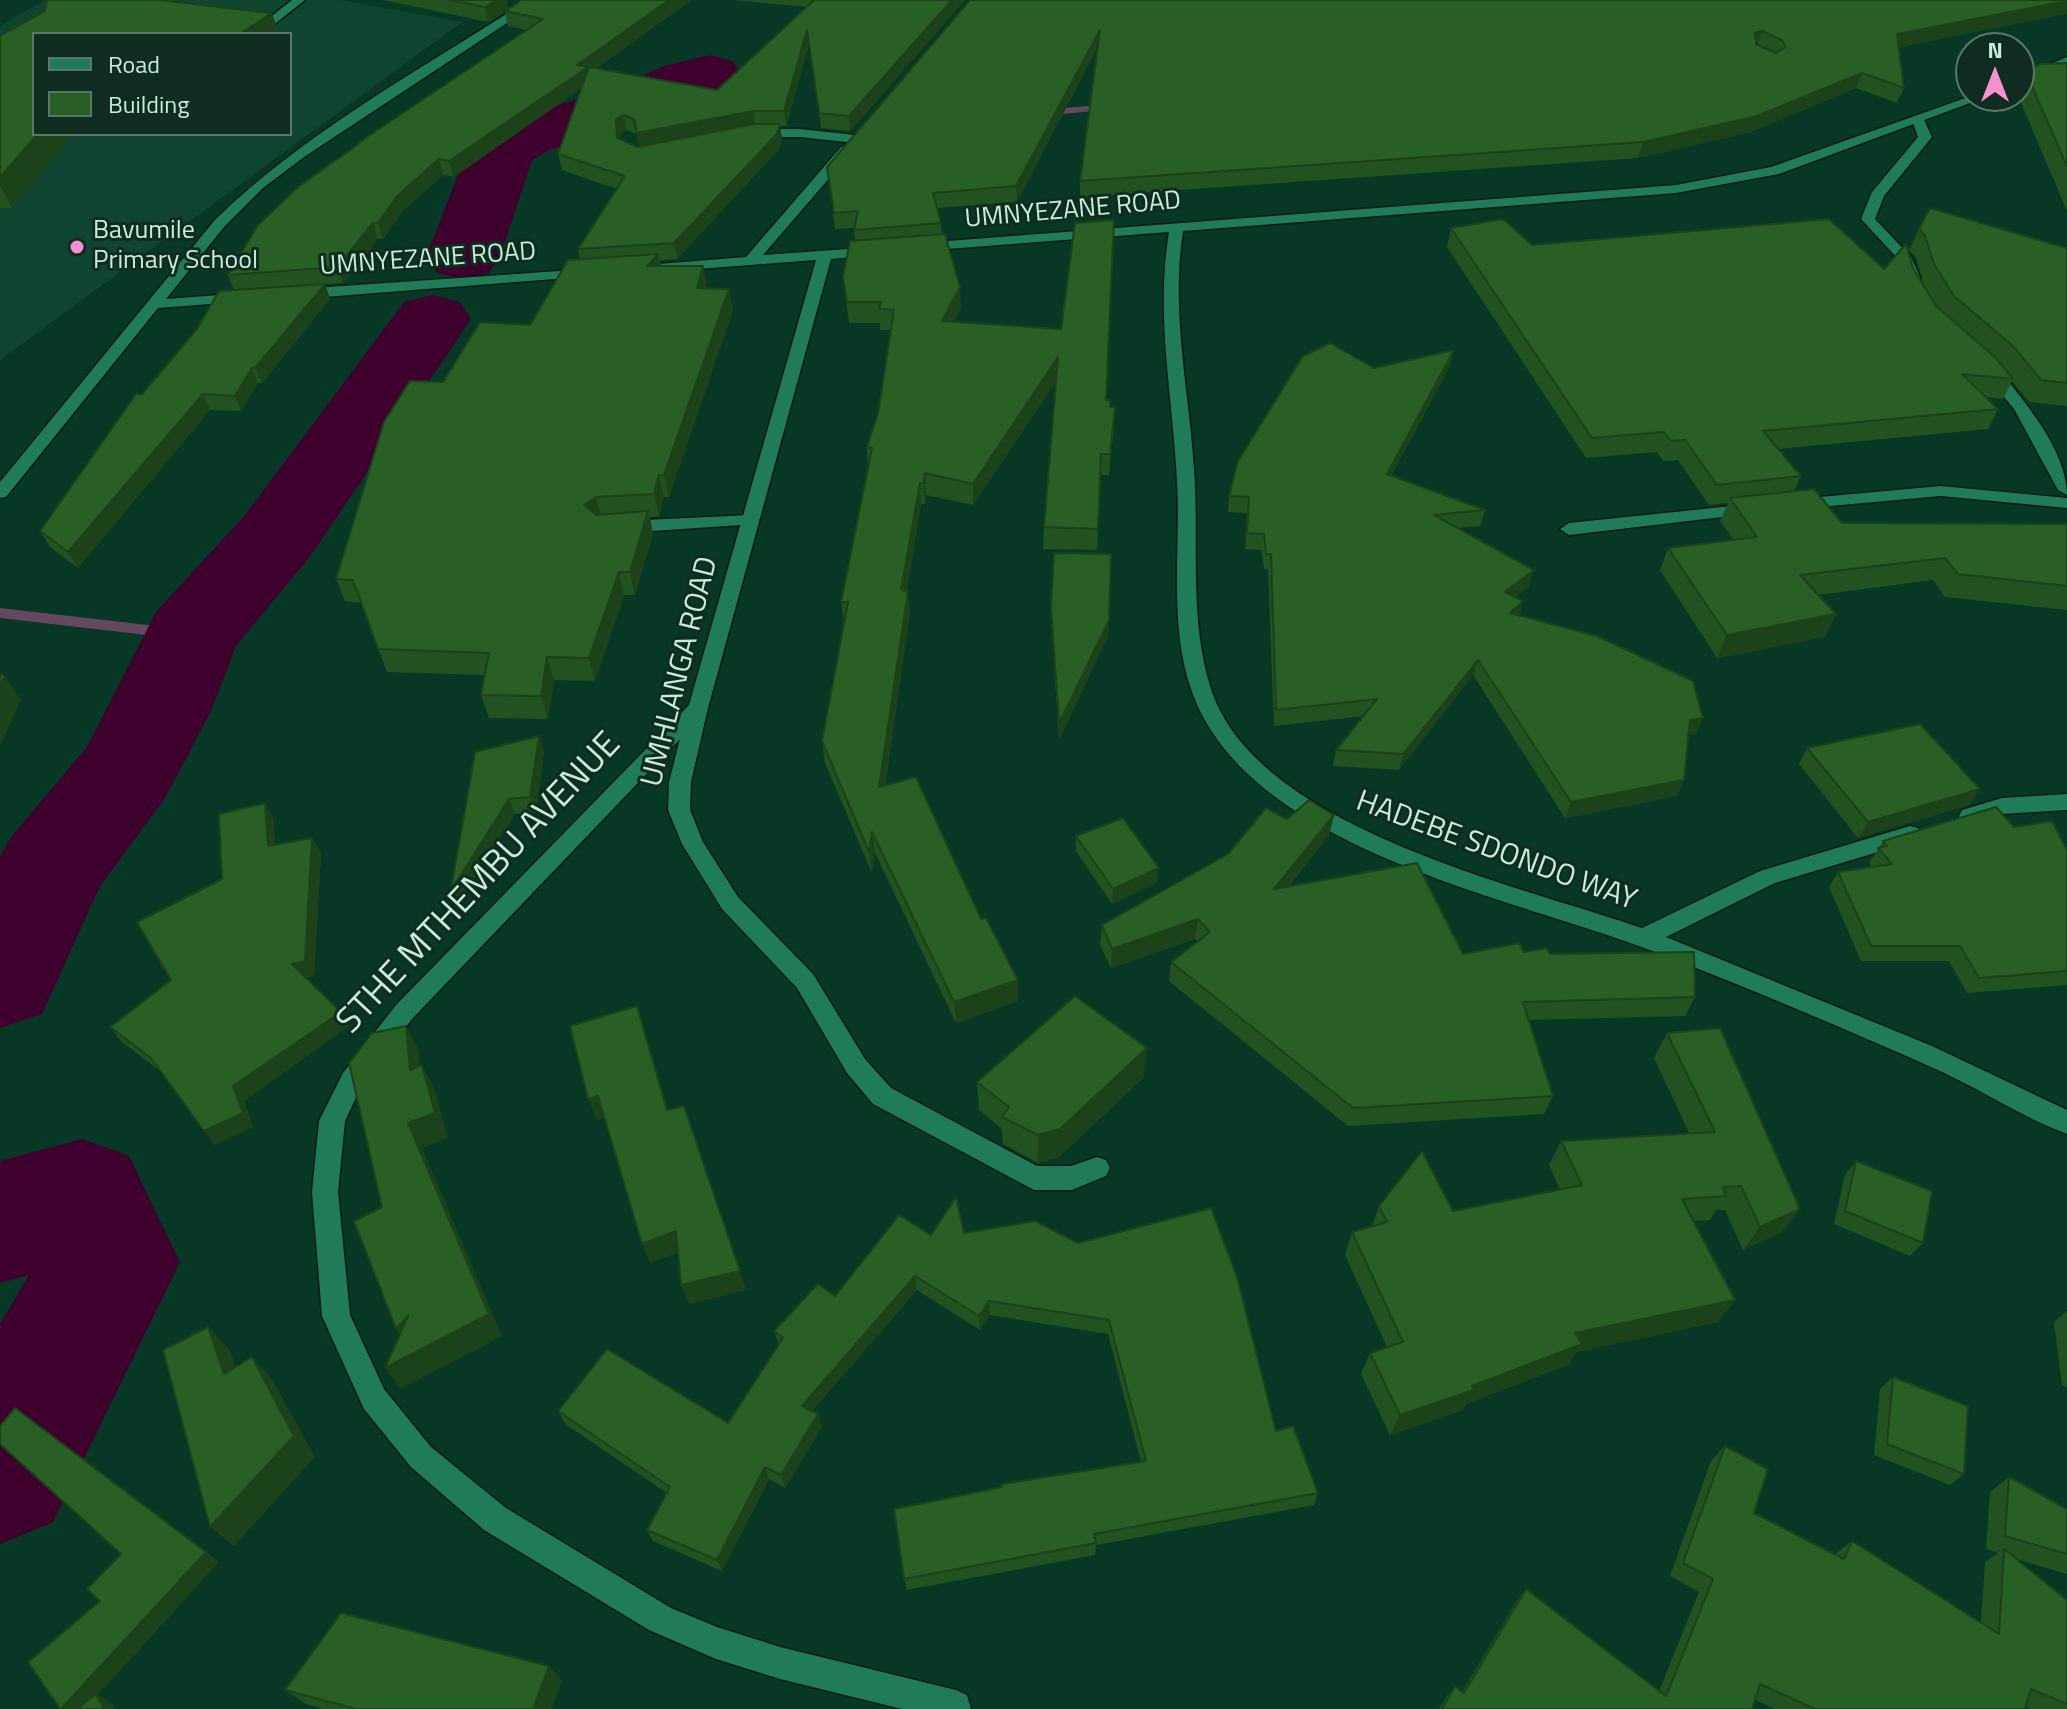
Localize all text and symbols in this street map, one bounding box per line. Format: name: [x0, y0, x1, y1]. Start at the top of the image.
legend: [32, 32, 292, 136]
north arrow: [1955, 32, 2035, 112]
text: N: [1987, 33, 2003, 67]
text: Road: [108, 46, 160, 82]
text: Building: [108, 86, 190, 122]
street label: UMNYEZANE ROAD: [964, 186, 1182, 236]
place label: Bavumile Primary School: [93, 216, 258, 278]
street label: UMNYEZANE ROAD: [319, 237, 537, 283]
marker: Bavumile Primary School: [68, 238, 86, 256]
street label: UMHLANGA ROAD: [635, 553, 727, 791]
street label: STHE MTHEMBU AVENUE: [329, 724, 631, 1044]
street label: HADEBE SDONDO WAY: [1351, 785, 1641, 919]

